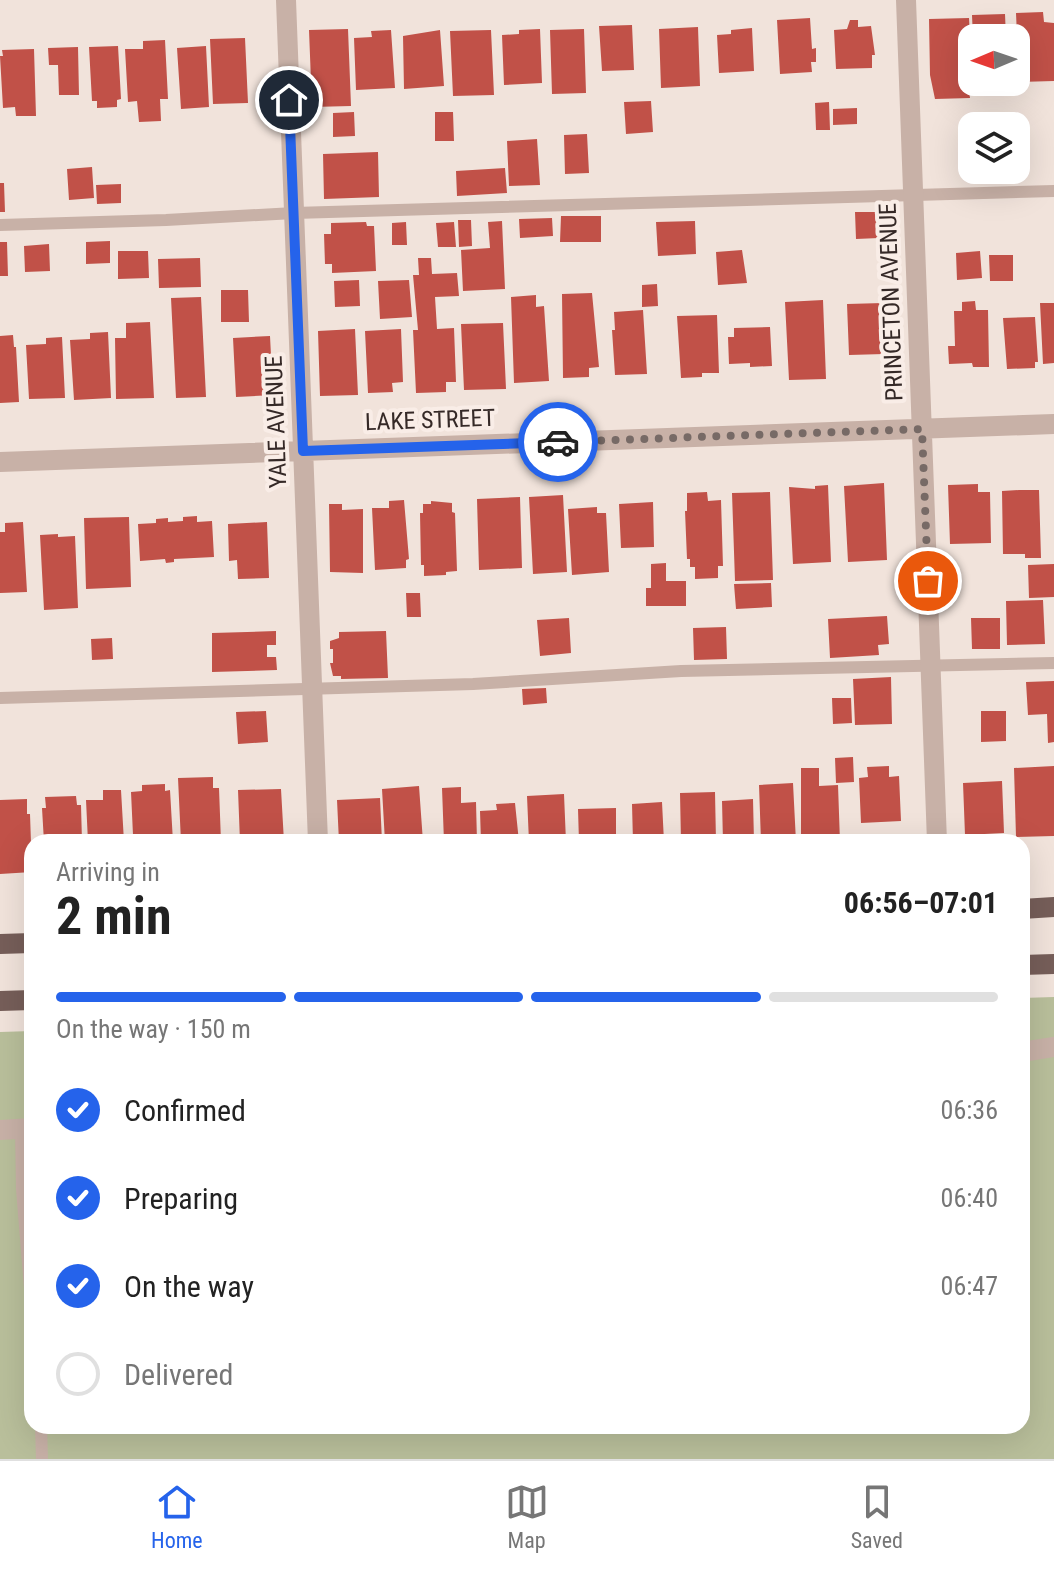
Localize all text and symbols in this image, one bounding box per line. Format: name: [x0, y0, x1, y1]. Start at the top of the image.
north arrow: [958, 24, 1030, 96]
map controls: [958, 24, 1030, 184]
pin: [255, 66, 323, 134]
icon: home: [267, 78, 311, 122]
button: layers: [958, 112, 1030, 184]
street label: PRINCETON AVENUE: [874, 202, 908, 401]
street label: YALE AVENUE: [260, 355, 292, 489]
courier: [518, 402, 598, 482]
street label: LAKE STREET: [364, 404, 496, 436]
icon: car: [536, 420, 580, 464]
pin: [894, 547, 962, 615]
icon: bag: [906, 559, 950, 603]
text: Arriving in: [56, 857, 160, 887]
text: 06:56–07:01: [844, 885, 998, 920]
text: 2 min: [56, 886, 172, 947]
text: On the way · 150 m: [56, 1014, 251, 1044]
icon: check: [56, 1088, 100, 1132]
text: Confirmed: [124, 1093, 246, 1128]
text: 06:36: [941, 1095, 998, 1125]
icon: check: [56, 1176, 100, 1220]
text: Preparing: [124, 1181, 238, 1216]
text: 06:40: [941, 1183, 998, 1213]
icon: check: [56, 1264, 100, 1308]
text: On the way: [124, 1269, 254, 1304]
text: 06:47: [941, 1271, 998, 1301]
text: Delivered: [124, 1357, 233, 1392]
tab: Home: [151, 1480, 203, 1553]
tab: Map: [505, 1480, 549, 1553]
tab: Saved: [851, 1480, 903, 1553]

